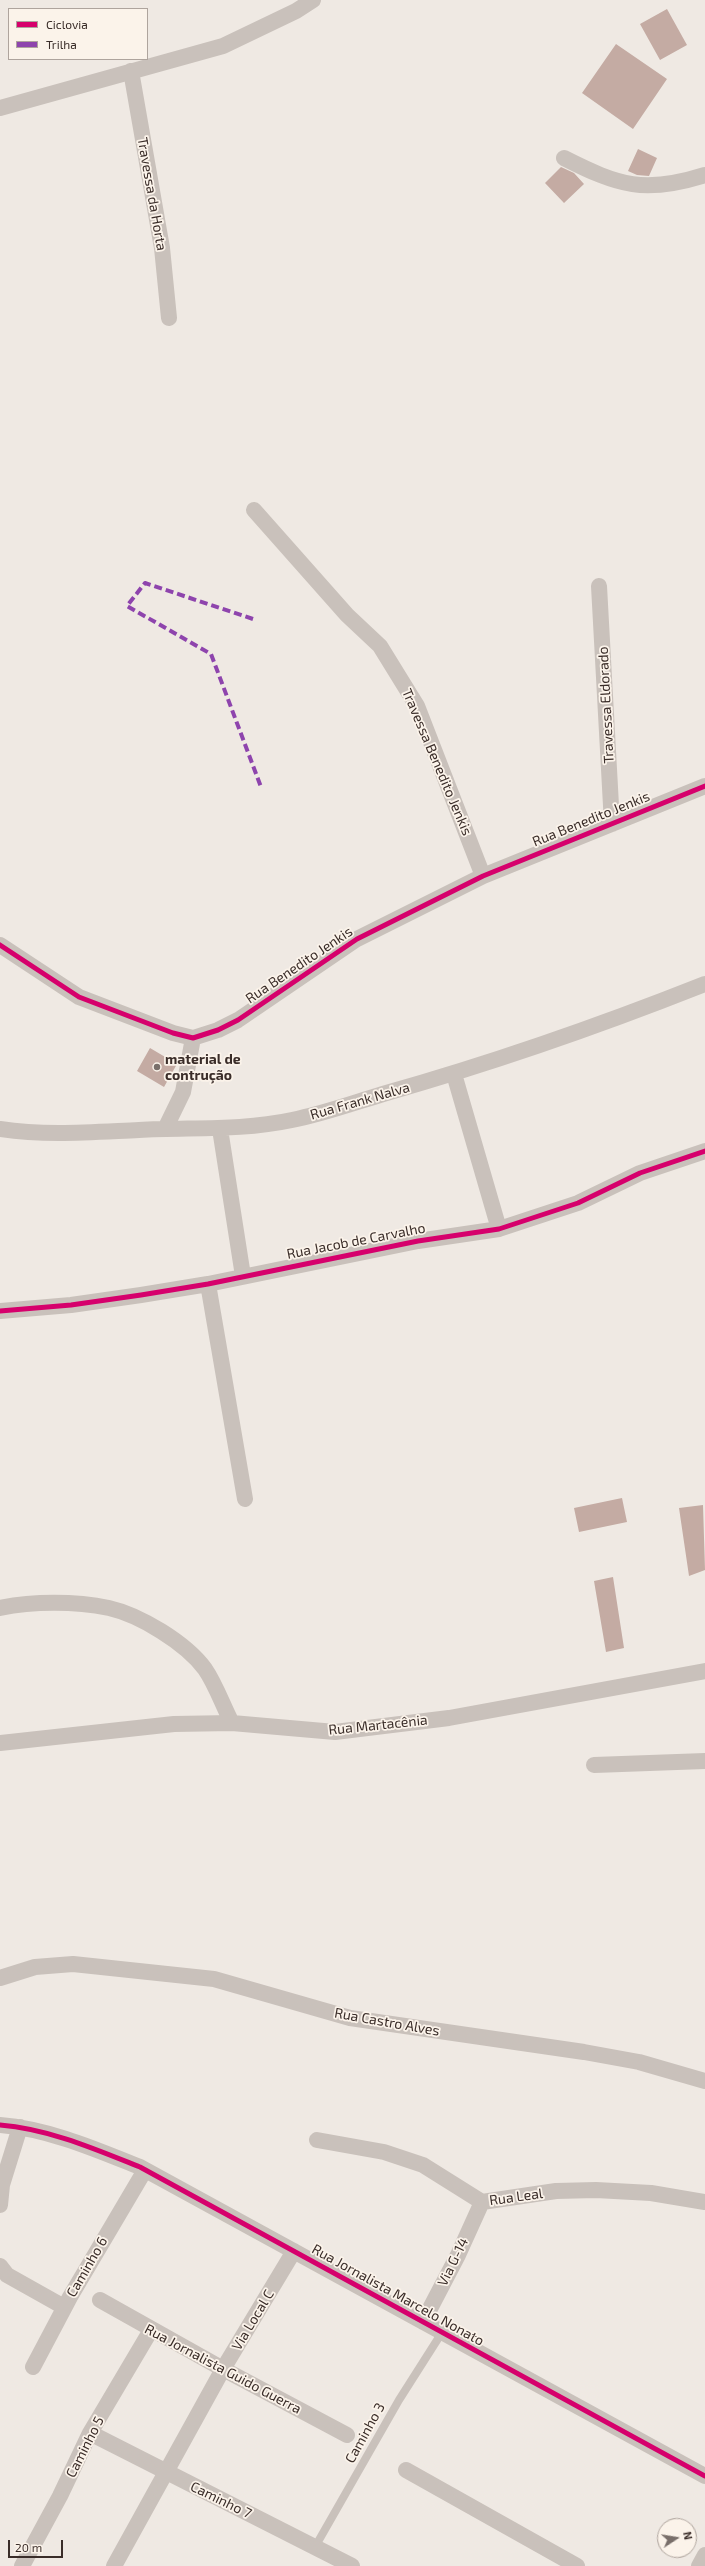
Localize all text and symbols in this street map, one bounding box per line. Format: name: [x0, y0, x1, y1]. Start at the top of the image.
legend: [8, 8, 148, 60]
text: Ciclovia: [46, 17, 88, 31]
text: Trilha: [46, 37, 77, 51]
street label: Travessa da Horta: [134, 136, 170, 252]
street label: Travessa Eldorado: [595, 646, 617, 764]
street label: Travessa Benedito Jenkis: [398, 686, 476, 838]
street label: Rua Benedito Jenkis: [530, 788, 652, 850]
street label: Rua Benedito Jenkis: [242, 923, 356, 1007]
place label: material de contrução: [165, 1051, 241, 1084]
marker: material de contrução: [152, 1062, 162, 1072]
street label: Rua Frank Nalva: [308, 1079, 412, 1123]
street label: Rua Jacob de Carvalho: [285, 1219, 427, 1263]
street label: Rua Martacênia: [328, 1711, 428, 1739]
street label: Rua Castro Alves: [333, 2004, 441, 2040]
street label: Rua Leal: [488, 2185, 544, 2209]
street label: Caminho 6: [63, 2234, 111, 2300]
street label: Via G-14: [434, 2235, 472, 2289]
street label: Rua Jornalista Marcelo Nonato: [309, 2241, 487, 2349]
street label: Via Local C: [228, 2287, 278, 2353]
street label: Rua Jornalista Guido Guerra: [142, 2321, 304, 2417]
street label: Caminho 3: [342, 2400, 388, 2466]
street label: Caminho 5: [62, 2414, 108, 2480]
street label: Caminho 7: [188, 2478, 254, 2522]
north arrow: [657, 2518, 697, 2558]
text: N: [681, 2530, 695, 2541]
scale bar: [10, 2532, 65, 2558]
text: 20 m: [15, 2540, 42, 2554]

